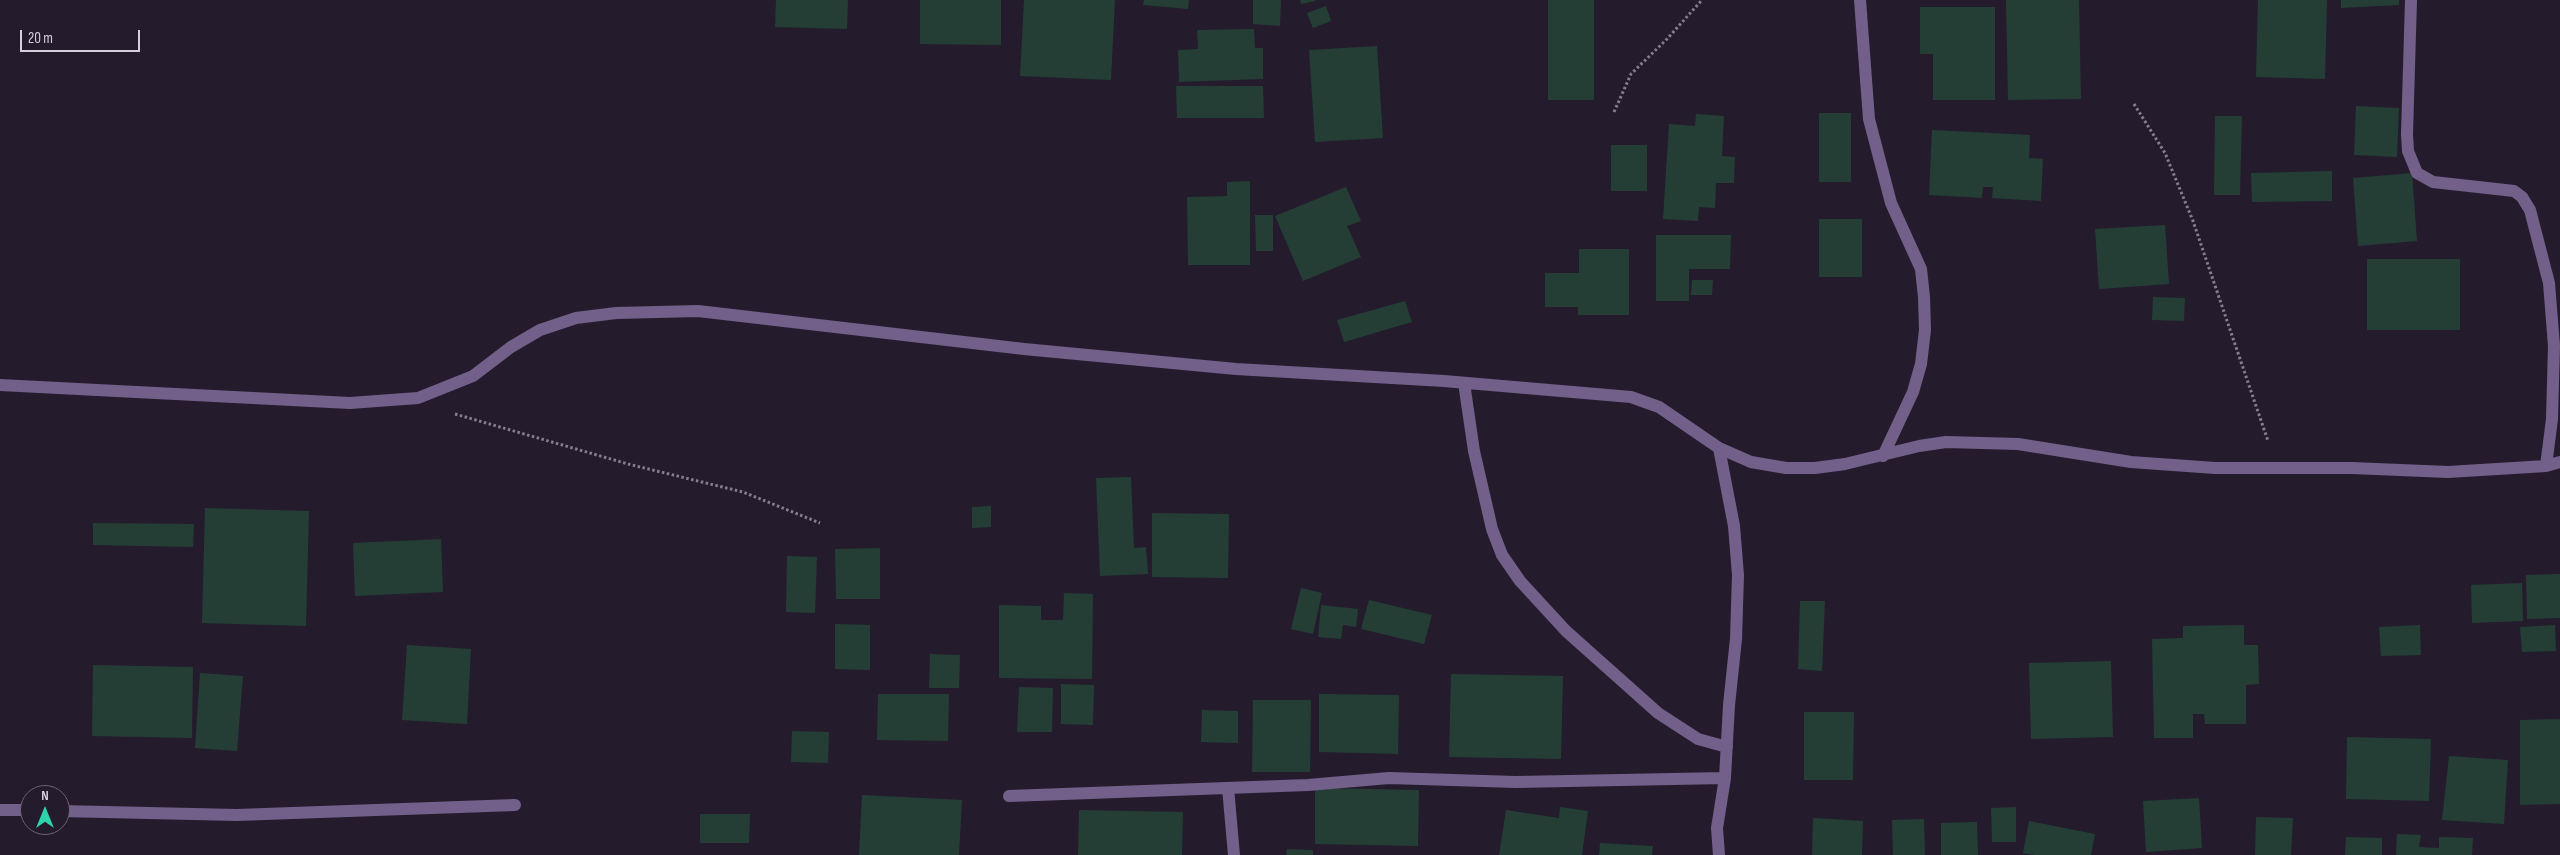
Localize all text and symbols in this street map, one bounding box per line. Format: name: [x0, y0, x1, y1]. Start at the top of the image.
scale bar: [22, 20, 142, 52]
text: 20 m: [28, 29, 53, 48]
north arrow: [20, 785, 70, 835]
text: N: [41, 787, 49, 804]

